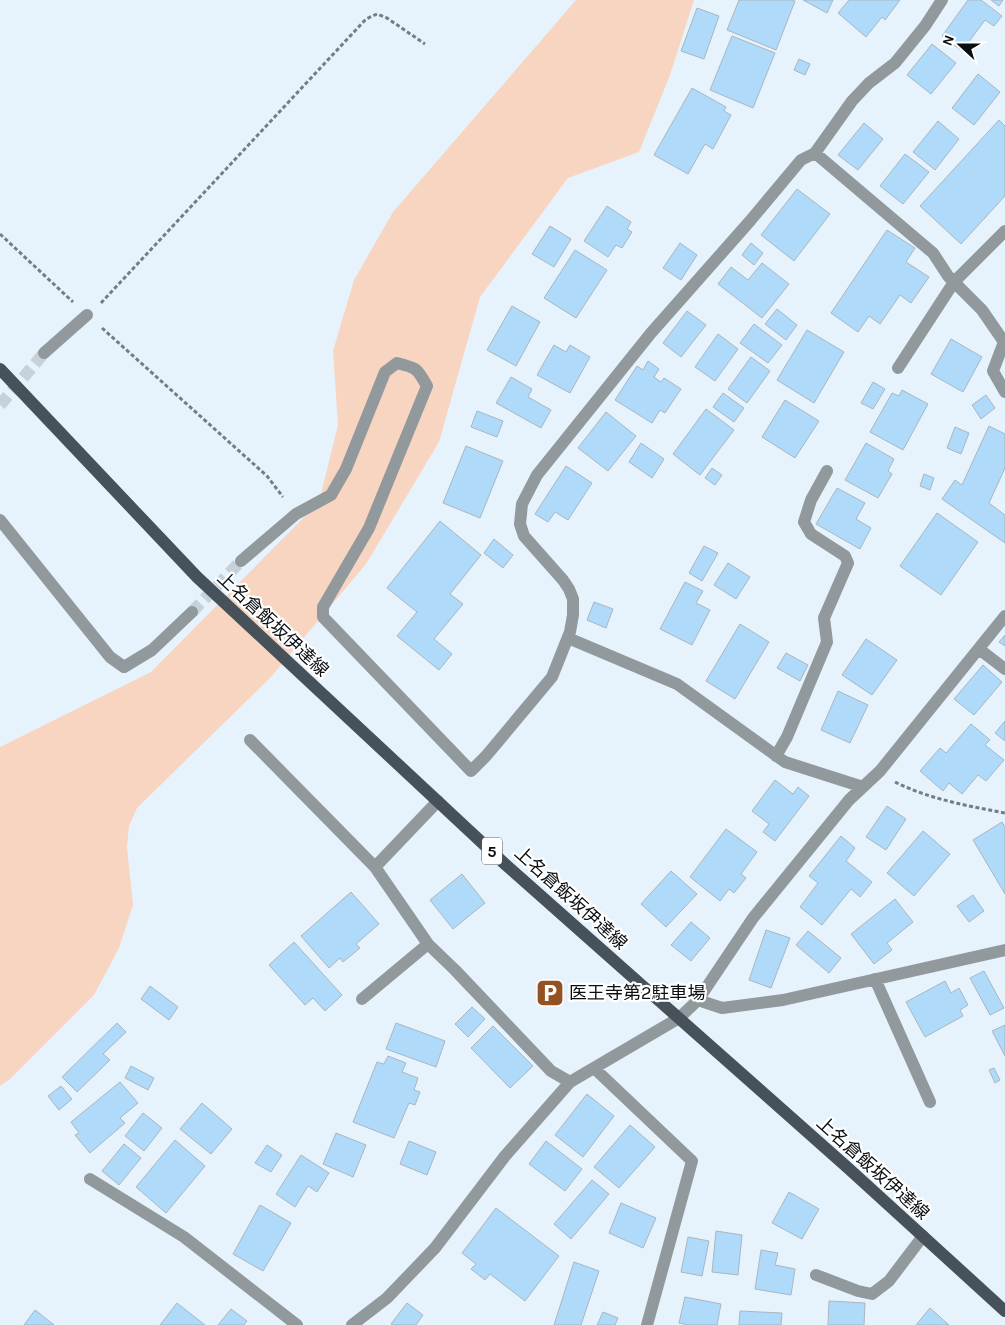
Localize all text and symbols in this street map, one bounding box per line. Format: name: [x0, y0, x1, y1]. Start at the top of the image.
north arrow: [935, 20, 985, 70]
text: N: [939, 33, 958, 48]
street label: 上名倉飯坂伊達線: [213, 567, 333, 681]
road number: 5: [482, 838, 502, 864]
street label: 上名倉飯坂伊達線: [510, 842, 632, 954]
parking icon: 医王寺第2駐車場: [535, 978, 565, 1008]
place label: 医王寺第2駐車場: [569, 982, 705, 1004]
street label: 上名倉飯坂伊達線: [812, 1112, 934, 1224]

